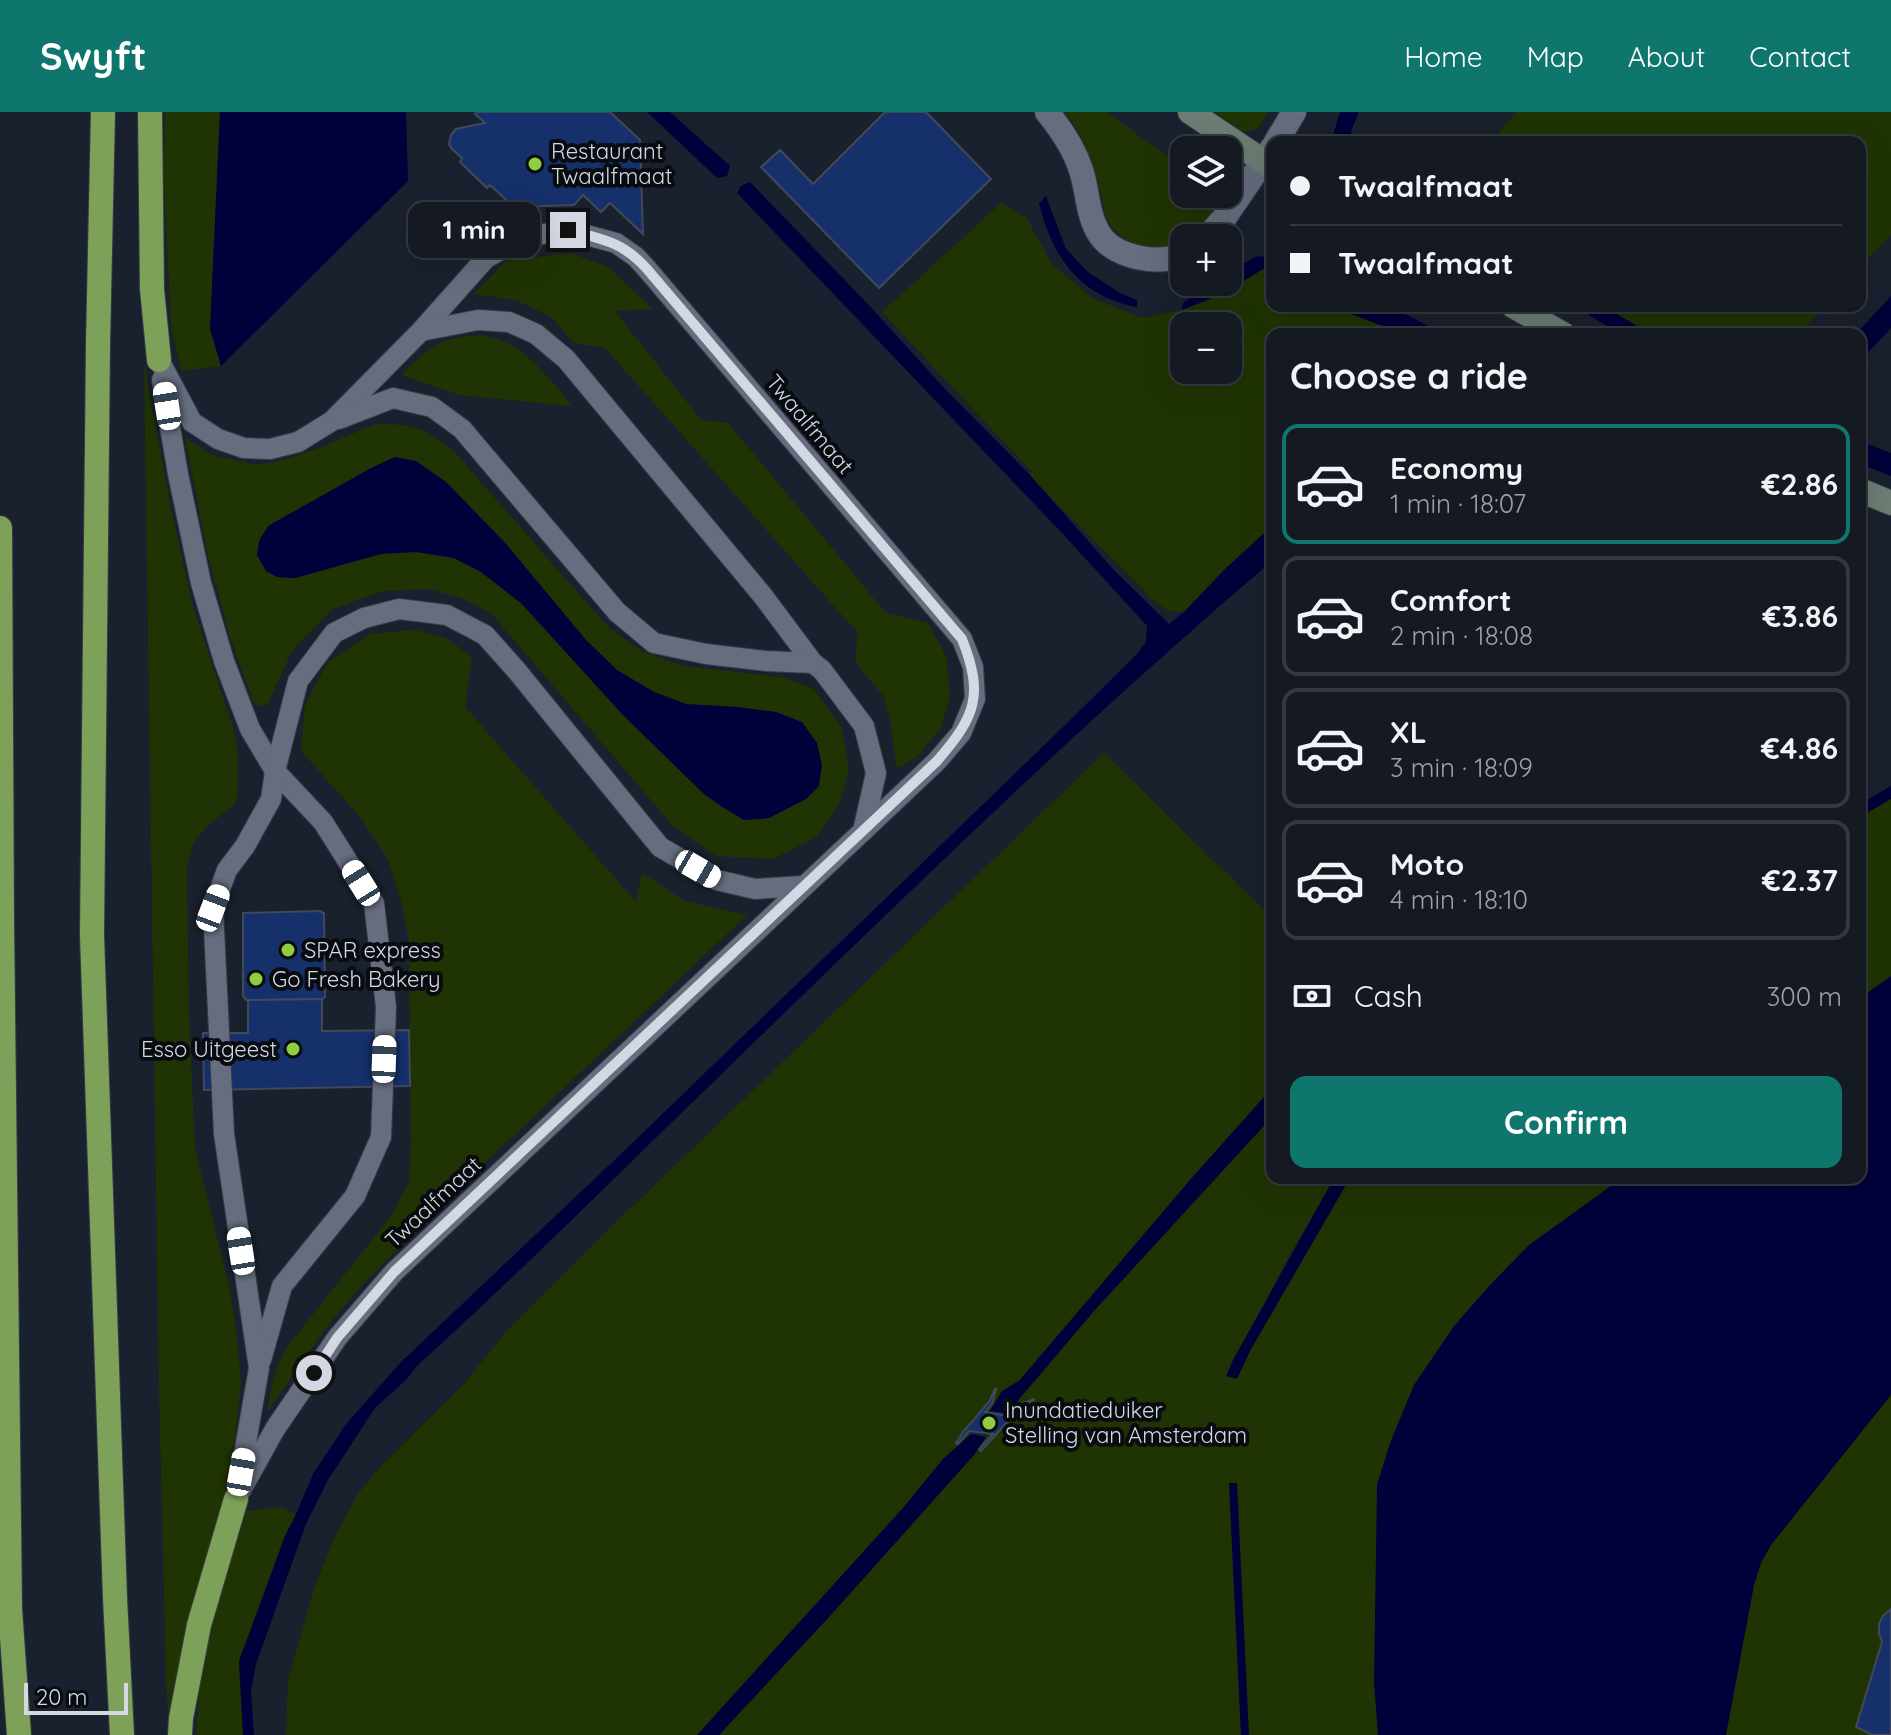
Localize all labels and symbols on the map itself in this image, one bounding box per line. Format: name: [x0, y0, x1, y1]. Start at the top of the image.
place label: Restaurant Twaalfmaat: [551, 137, 673, 190]
marker: Restaurant Twaalfmaat: [526, 155, 544, 173]
callout: 1 min: [408, 202, 540, 258]
route end: [550, 212, 586, 248]
street label: Twaalfmaat: [760, 368, 860, 480]
car: [151, 380, 183, 432]
car: [671, 847, 725, 891]
car: [338, 856, 384, 910]
car: [193, 881, 233, 935]
place label: SPAR express: [304, 936, 441, 964]
marker: SPAR express: [279, 941, 297, 959]
place label: Go Fresh Bakery: [272, 965, 440, 993]
marker: Go Fresh Bakery: [247, 970, 265, 988]
place label: Esso Uitgeest: [141, 1035, 277, 1063]
car: [371, 1035, 397, 1083]
marker: Esso Uitgeest: [284, 1040, 302, 1058]
street label: Twaalfmaat: [379, 1150, 487, 1254]
car: [225, 1225, 257, 1277]
route start: [296, 1355, 332, 1391]
place label: Inundatieduiker Stelling van Amsterdam: [1005, 1396, 1247, 1449]
marker: Inundatieduiker Stelling van Amsterdam: [980, 1414, 998, 1432]
car: [225, 1446, 257, 1498]
scale bar: [24, 1679, 128, 1715]

